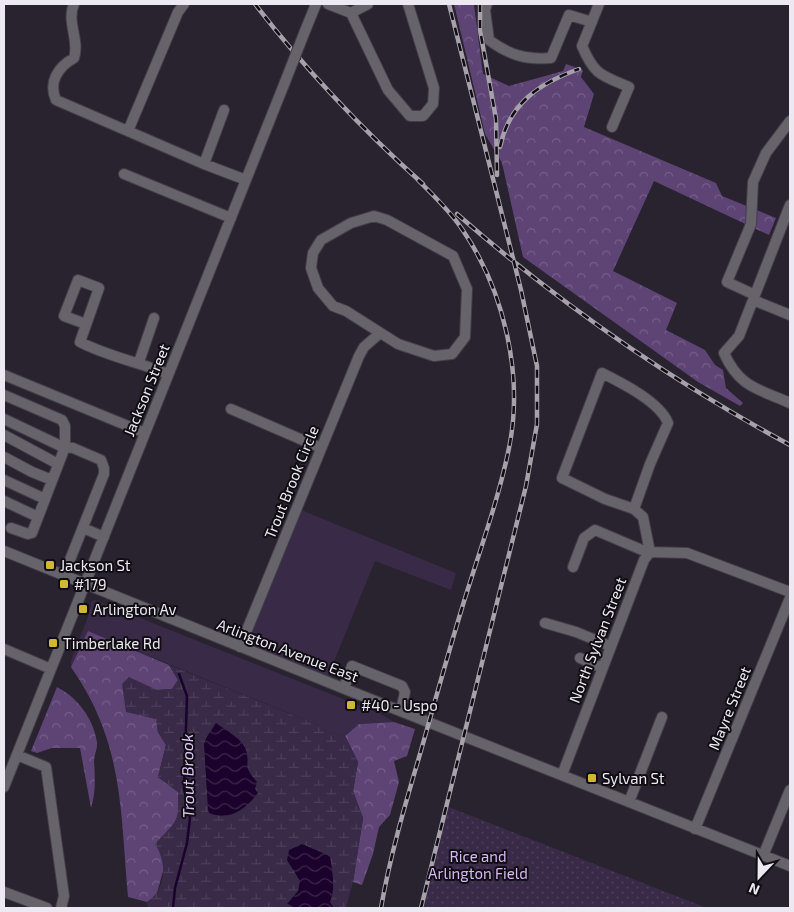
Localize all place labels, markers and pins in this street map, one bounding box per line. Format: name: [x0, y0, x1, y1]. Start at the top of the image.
place label: Jackson St: [60, 556, 131, 574]
marker: Jackson St: [44, 559, 56, 571]
place label: #179: [74, 575, 107, 593]
marker: #179: [58, 578, 70, 590]
place label: Arlington Av: [93, 600, 177, 618]
marker: Arlington Av: [77, 603, 89, 615]
place label: Timberlake Rd: [63, 634, 161, 652]
marker: Timberlake Rd: [47, 637, 59, 649]
place label: #40 - Uspo: [361, 696, 438, 714]
marker: #40 - Uspo: [345, 699, 357, 711]
place label: Sylvan St: [602, 769, 665, 787]
marker: Sylvan St: [586, 772, 598, 784]

